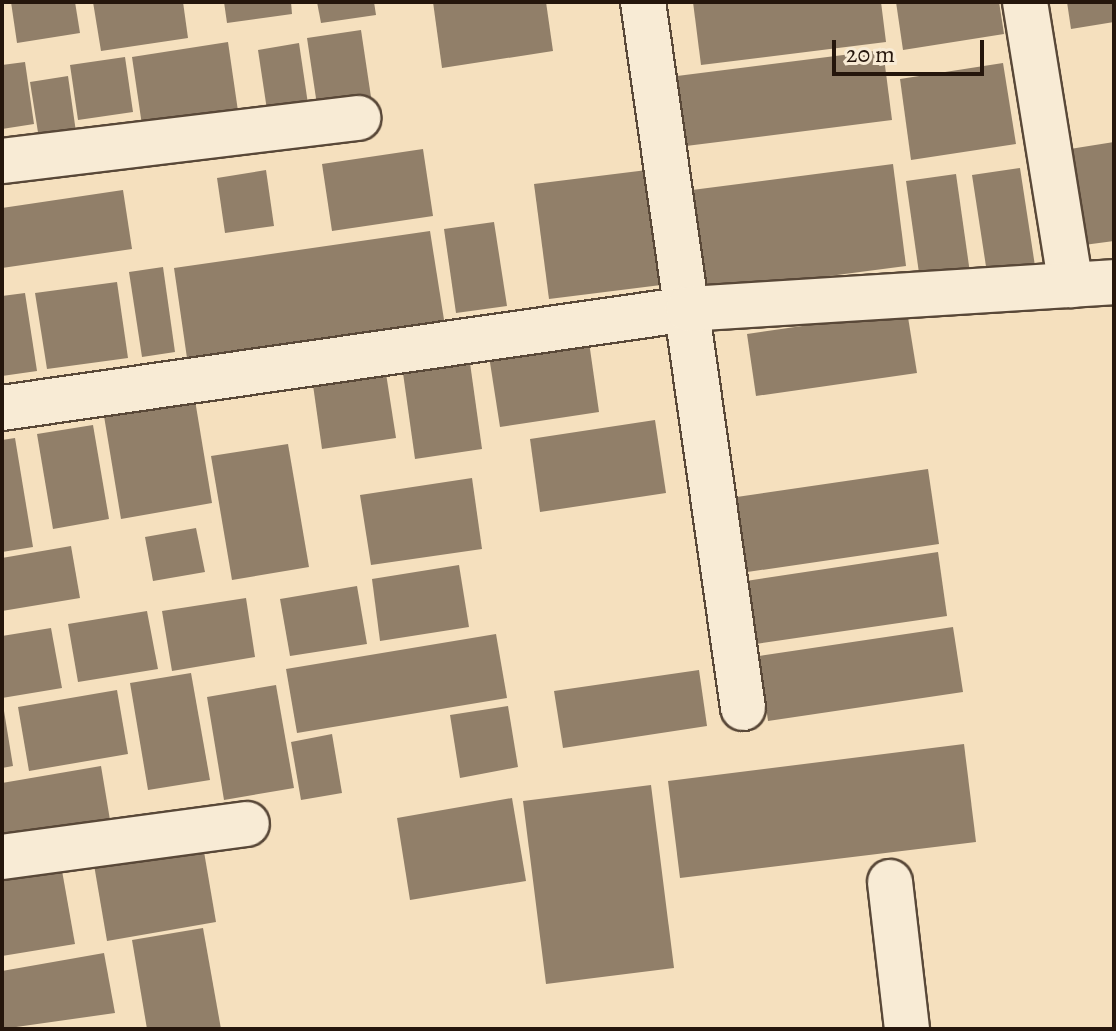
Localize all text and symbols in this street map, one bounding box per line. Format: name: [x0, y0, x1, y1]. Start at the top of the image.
scale bar: [836, 24, 988, 74]
text: 20 m: [846, 38, 895, 70]

